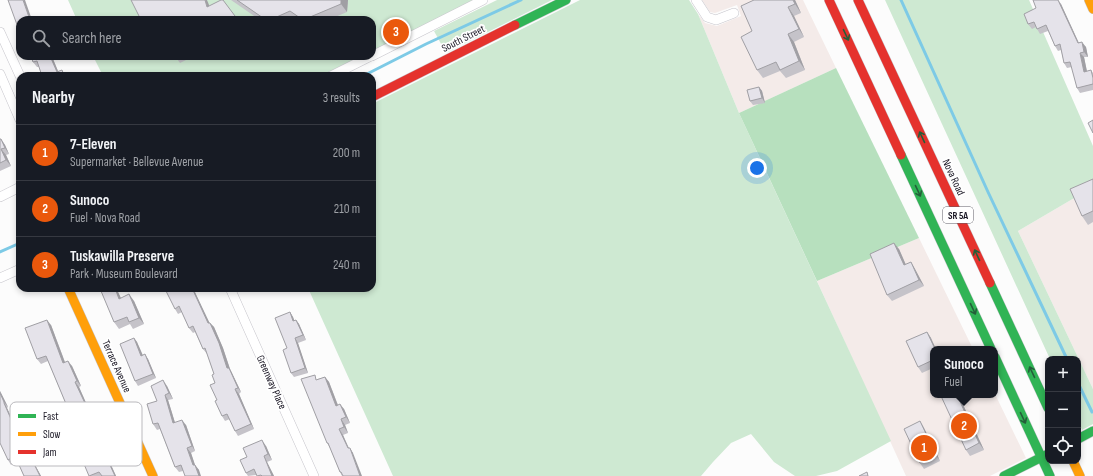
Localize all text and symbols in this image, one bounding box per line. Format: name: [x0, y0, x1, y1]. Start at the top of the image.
search box: [16, 16, 376, 60]
pin: 3: [383, 17, 409, 47]
street label: South Street: [439, 22, 488, 55]
icon: search: [30, 27, 52, 49]
text: Search here: [62, 29, 122, 48]
one-way arrow: [843, 29, 850, 41]
text: Nearby: [32, 88, 75, 108]
text: 3 results: [323, 90, 360, 106]
one-way arrow: [918, 131, 925, 143]
text: 7-Eleven: [70, 135, 117, 154]
text: 1: [42, 145, 48, 161]
text: 200 m: [333, 145, 360, 161]
text: Supermarket · Bellevue Avenue: [70, 154, 204, 170]
street label: Nova Road: [940, 157, 968, 198]
your location: [747, 158, 767, 178]
one-way arrow: [915, 185, 922, 197]
text: Sunoco: [70, 191, 109, 210]
text: 2: [42, 201, 48, 217]
text: 210 m: [334, 201, 360, 217]
road number: SR 5A: [943, 207, 973, 223]
text: Fuel · Nova Road: [70, 210, 140, 226]
text: Tuskawilla Preserve: [70, 247, 174, 266]
one-way arrow: [973, 249, 980, 261]
text: 3: [42, 257, 48, 273]
text: 240 m: [333, 257, 360, 273]
text: Park · Museum Boulevard: [70, 266, 178, 282]
one-way arrow: [970, 303, 977, 315]
street label: Terrace Avenue: [99, 338, 134, 394]
popup: [930, 346, 998, 398]
street label: Greenway Place: [254, 353, 289, 411]
text: Sunoco: [944, 355, 984, 374]
map controls: [1045, 356, 1081, 464]
button: +: [1045, 356, 1081, 392]
one-way arrow: [1028, 367, 1035, 379]
text: Fuel: [944, 374, 962, 390]
button: −: [1045, 392, 1081, 428]
legend: [10, 402, 142, 466]
text: Fast: [43, 410, 59, 423]
pin: 2: [951, 411, 977, 441]
one-way arrow: [1020, 411, 1027, 423]
text: Slow: [43, 428, 60, 441]
button: locate: [1045, 428, 1081, 464]
pin: 1: [911, 433, 937, 463]
text: Jam: [42, 446, 57, 459]

